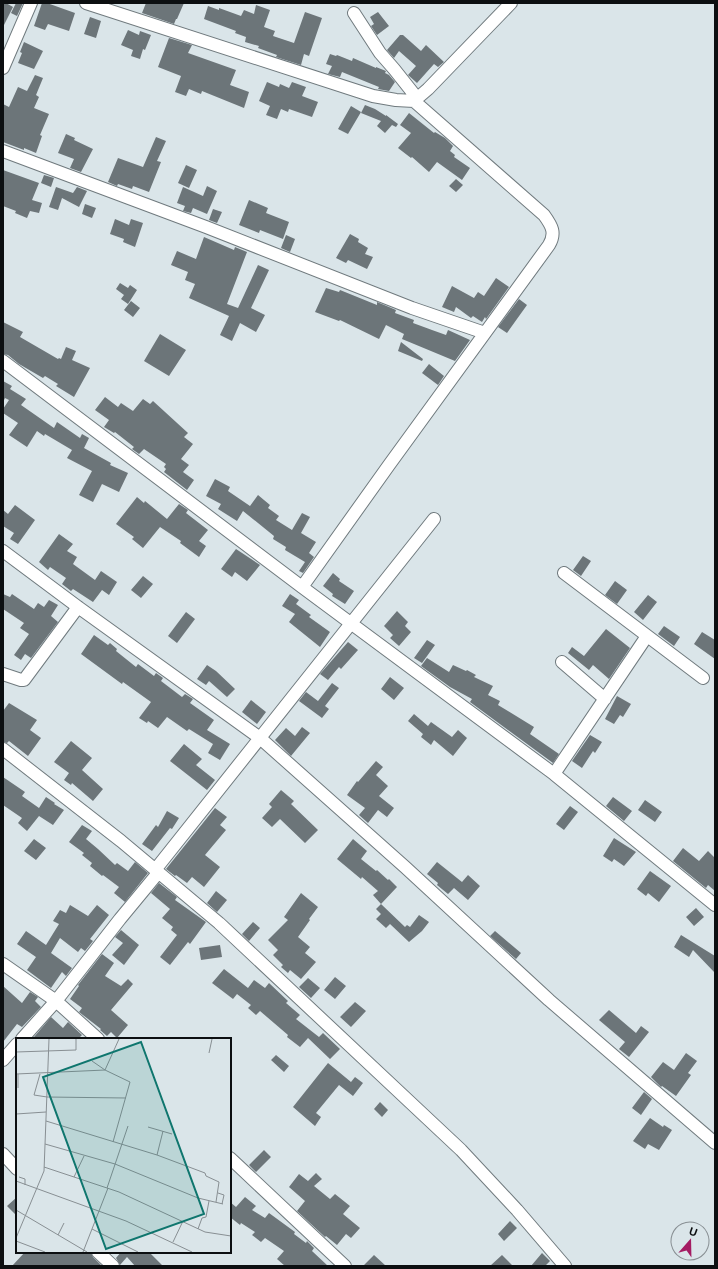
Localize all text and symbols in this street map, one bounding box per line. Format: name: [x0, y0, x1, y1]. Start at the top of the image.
inset map: [16, 1038, 231, 1253]
north arrow: [670, 1221, 710, 1261]
text: U: [688, 1225, 699, 1239]

